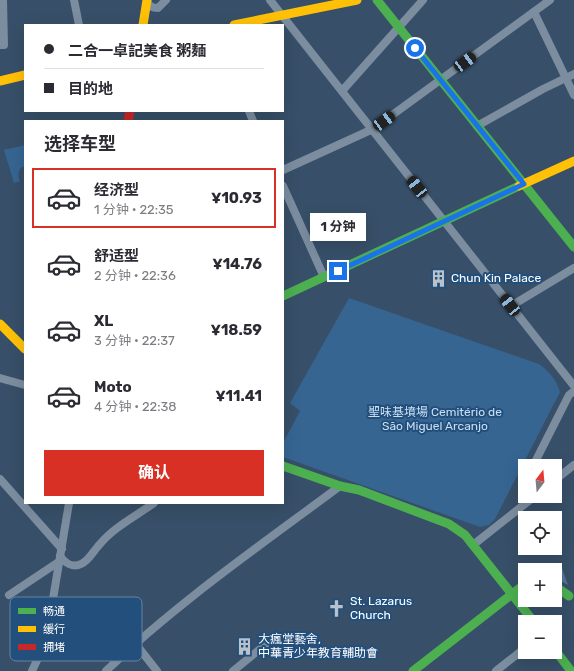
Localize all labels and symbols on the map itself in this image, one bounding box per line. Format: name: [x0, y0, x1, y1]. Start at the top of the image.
route start: [406, 39, 424, 57]
car: [452, 50, 478, 74]
car: [371, 109, 397, 133]
car: [405, 174, 429, 200]
callout: 1 分钟: [310, 213, 366, 241]
route end: [329, 262, 347, 280]
building icon: Chun Kin Palace: [428, 268, 448, 288]
place label: Chun Kin Palace: [451, 271, 541, 285]
car: [498, 292, 522, 318]
park label: 聖味基墳場 Cemitério de São Miguel Arcanjo: [368, 405, 502, 433]
north arrow: [518, 459, 562, 503]
place label: St. Lazarus Church: [350, 594, 412, 622]
legend: [10, 597, 142, 661]
church icon: St. Lazarus Church: [327, 598, 347, 618]
text: 畅通: [43, 605, 65, 618]
text: 缓行: [43, 623, 65, 636]
place label: 大瘋堂藝舍, 中華青少年教育輔助會: [258, 632, 378, 660]
building icon: 大瘋堂藝舍, 中華青少年教育輔助會: [235, 636, 255, 656]
text: 拥堵: [43, 641, 65, 654]

